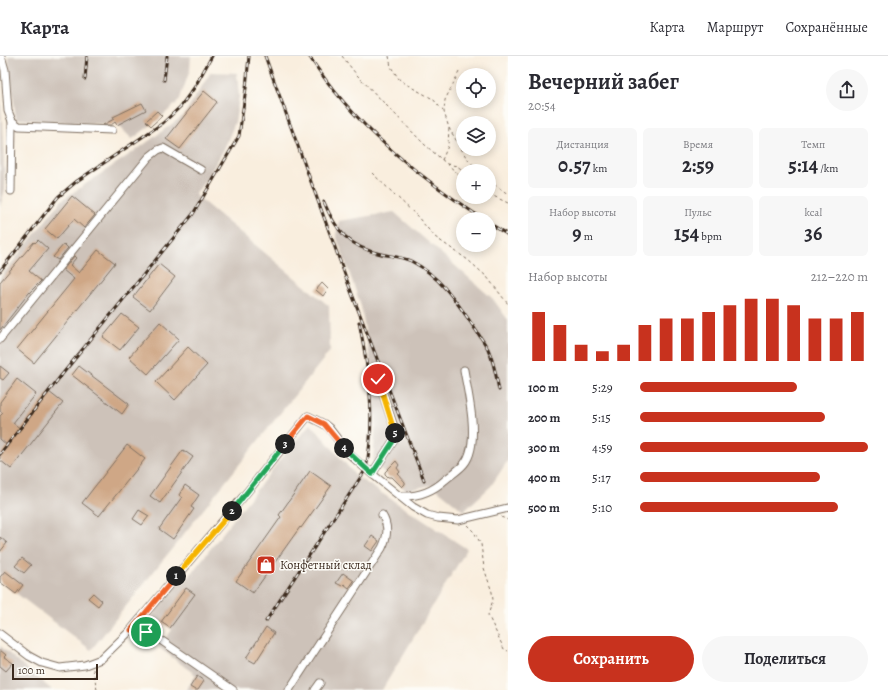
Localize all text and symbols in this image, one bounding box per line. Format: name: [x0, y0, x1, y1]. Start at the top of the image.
text: Карта: [20, 15, 69, 41]
text: Карта: [650, 18, 685, 37]
text: Маршрут: [707, 18, 763, 37]
text: Сохранённые: [785, 18, 868, 37]
text: Вечерний забег: [528, 67, 679, 97]
map controls: [456, 68, 496, 252]
button: locate: [456, 68, 496, 108]
button: share: [826, 69, 868, 111]
text: 20:54: [528, 97, 556, 114]
button: layers: [456, 116, 496, 156]
text: Дистанция: [556, 137, 609, 152]
text: Время: [683, 137, 713, 152]
text: Темп: [801, 137, 825, 152]
text: 0.57: [558, 152, 591, 179]
text: 2:59: [682, 152, 714, 179]
text: 5:14: [788, 152, 818, 179]
text: km: [591, 161, 607, 176]
text: /km: [818, 161, 838, 176]
button: +: [456, 164, 496, 204]
text: Набор высоты: [549, 205, 616, 220]
text: Пульс: [684, 205, 712, 220]
text: kcal: [805, 205, 822, 220]
button: −: [456, 212, 496, 252]
text: 9: [572, 220, 582, 247]
text: 154: [674, 220, 699, 247]
text: 36: [804, 220, 822, 247]
text: m: [582, 229, 593, 244]
text: bpm: [699, 229, 722, 244]
text: Набор высоты: [528, 268, 608, 285]
text: 212–220 m: [811, 268, 868, 285]
pin: [361, 362, 395, 396]
icon: check: [367, 368, 389, 390]
text: 100 m: [528, 379, 559, 396]
text: 5:29: [592, 379, 613, 396]
text: 200 m: [528, 409, 561, 426]
text: 5:15: [592, 409, 611, 426]
pin: 5: [385, 423, 405, 443]
text: 5: [393, 425, 397, 440]
pin: 3: [275, 434, 295, 454]
text: 3: [283, 436, 287, 451]
pin: 4: [334, 438, 354, 458]
text: 300 m: [528, 439, 560, 456]
text: 4:59: [592, 439, 613, 456]
text: 4: [341, 440, 347, 455]
text: 400 m: [528, 469, 560, 486]
text: 5:17: [592, 469, 611, 486]
text: 500 m: [528, 499, 560, 516]
text: 5:10: [592, 499, 612, 516]
pin: 2: [222, 501, 242, 521]
text: 2: [229, 503, 235, 518]
shop icon: Конфетный склад: [255, 554, 277, 576]
place label: Конфетный склад: [280, 557, 372, 573]
pin: 1: [166, 566, 186, 586]
text: 1: [174, 568, 178, 583]
pin: [129, 615, 163, 649]
icon: arrive: [135, 621, 157, 643]
button: Сохранить: [528, 636, 694, 682]
button: Поделиться: [702, 636, 868, 682]
scale bar: [12, 662, 98, 681]
text: 100 m: [18, 663, 45, 678]

